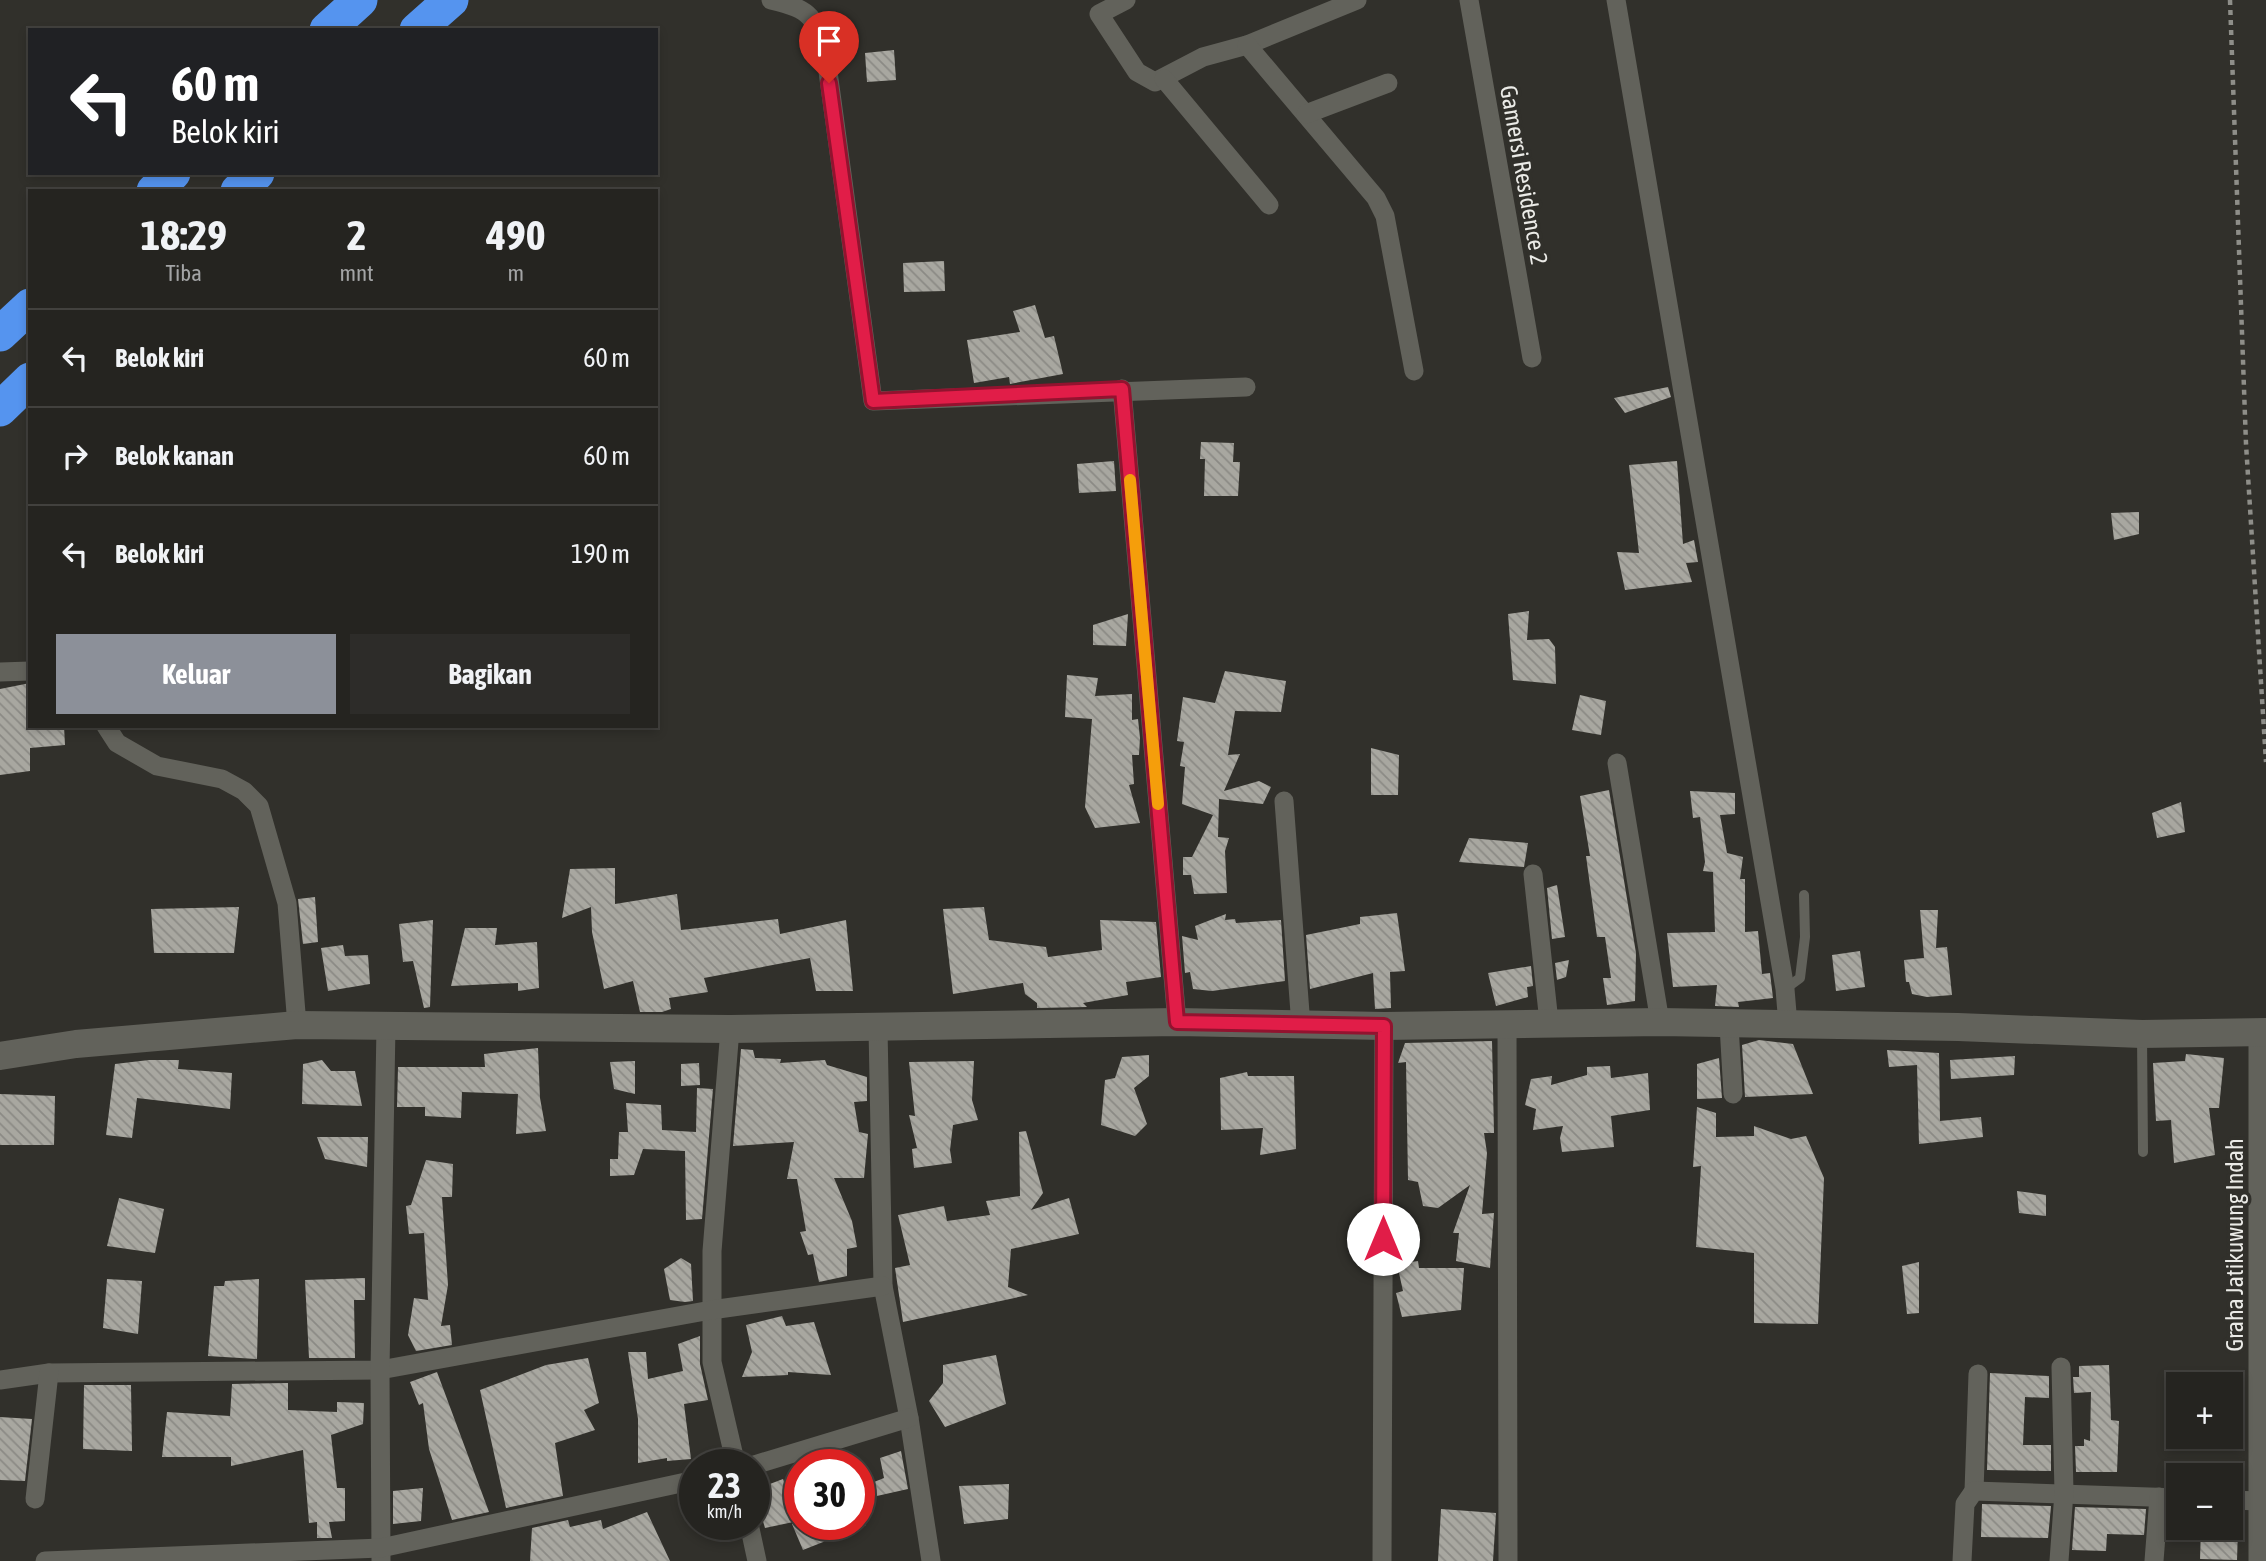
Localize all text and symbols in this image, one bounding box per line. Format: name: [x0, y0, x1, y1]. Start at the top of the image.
pin: [799, 11, 859, 83]
icon: arrive: [810, 22, 848, 60]
text: 60 m: [171, 55, 259, 111]
icon: left: [56, 56, 147, 147]
street label: Gamersi Residence 2: [1495, 83, 1553, 267]
text: Belok kiri: [171, 113, 280, 150]
text: 18:29: [140, 211, 227, 259]
text: 2: [347, 211, 366, 259]
text: 490: [486, 211, 545, 259]
text: Tiba: [165, 260, 202, 286]
text: mnt: [339, 260, 374, 286]
text: m: [508, 260, 524, 286]
icon: left: [56, 339, 94, 377]
text: Belok kiri: [115, 343, 204, 373]
text: 60 m: [583, 343, 630, 373]
icon: right: [56, 437, 94, 475]
text: Belok kanan: [115, 441, 234, 471]
text: 60 m: [583, 441, 630, 471]
icon: left: [56, 535, 94, 573]
text: Belok kiri: [115, 539, 204, 569]
text: 190 m: [571, 539, 630, 569]
button: Keluar: [56, 634, 336, 714]
button: Bagikan: [350, 634, 630, 714]
street label: Graha Jatikuwung Indah: [2221, 1138, 2248, 1352]
position arrow: [1346, 1202, 1420, 1276]
map controls: [2166, 1372, 2243, 1540]
button: +: [2166, 1372, 2243, 1449]
speed limit sign: 30: [784, 1449, 875, 1540]
button: −: [2166, 1463, 2243, 1540]
text: 23: [708, 1465, 741, 1505]
text: km/h: [707, 1501, 742, 1522]

